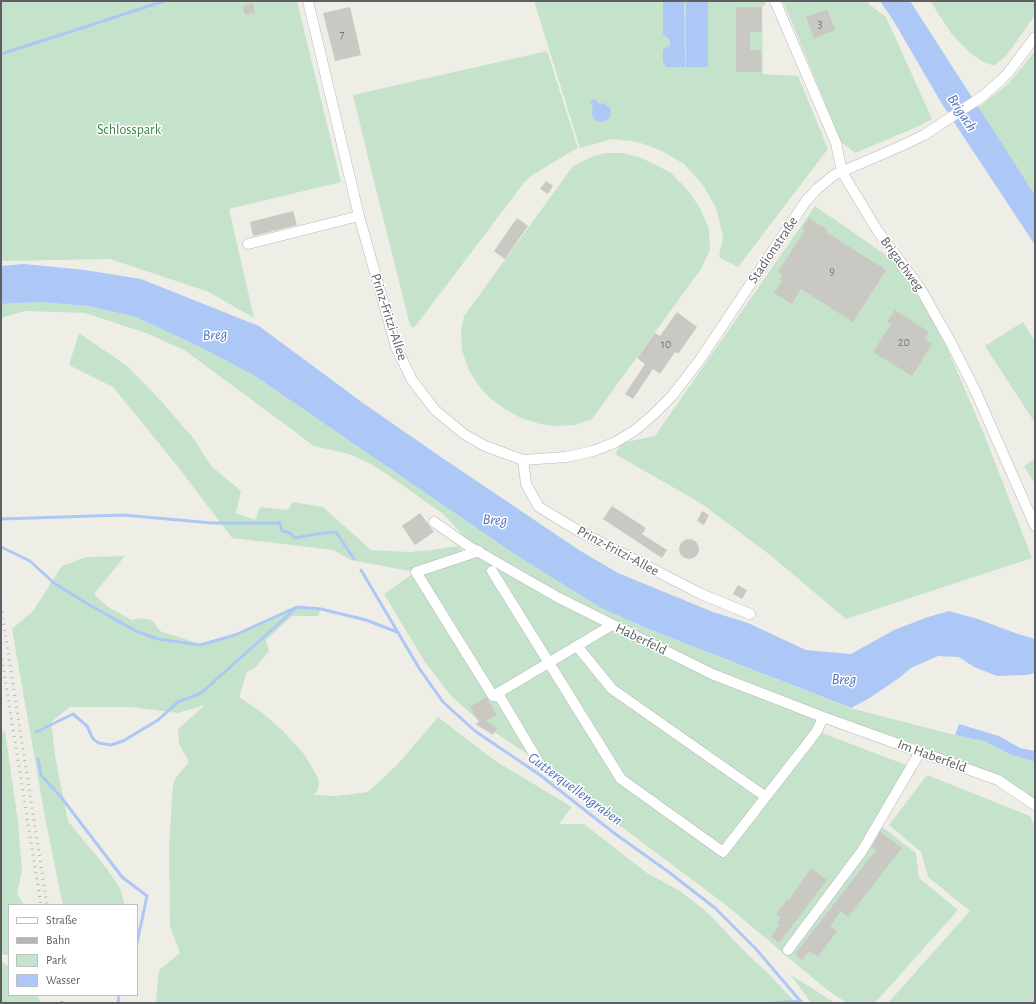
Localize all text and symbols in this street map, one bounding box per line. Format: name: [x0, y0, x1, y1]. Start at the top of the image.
house number: 3: [818, 17, 822, 31]
house number: 7: [339, 27, 345, 41]
water label: Brigach: [943, 91, 981, 135]
park label: Schlosspark: [97, 122, 161, 138]
street label: Stadionstraße: [745, 213, 801, 287]
street label: Brigachweg: [877, 234, 927, 294]
house number: 9: [829, 264, 835, 278]
street label: Prinz-Fritzi-Allee: [367, 271, 411, 363]
water label: Breg: [202, 325, 228, 345]
house number: 20: [898, 335, 910, 349]
house number: 10: [661, 337, 671, 351]
water label: Breg: [482, 510, 508, 530]
street label: Prinz-Fritzi-Allee: [574, 522, 662, 580]
street label: Haberfeld: [613, 619, 669, 659]
water label: Breg: [832, 670, 856, 688]
street label: Im Haberfeld: [895, 736, 969, 776]
water label: Gutterquellengraben: [524, 749, 626, 829]
legend: [8, 904, 138, 996]
text: Straße: [46, 914, 77, 926]
text: Bahn: [46, 934, 70, 946]
text: Park: [46, 954, 67, 966]
text: Wasser: [46, 974, 80, 986]

